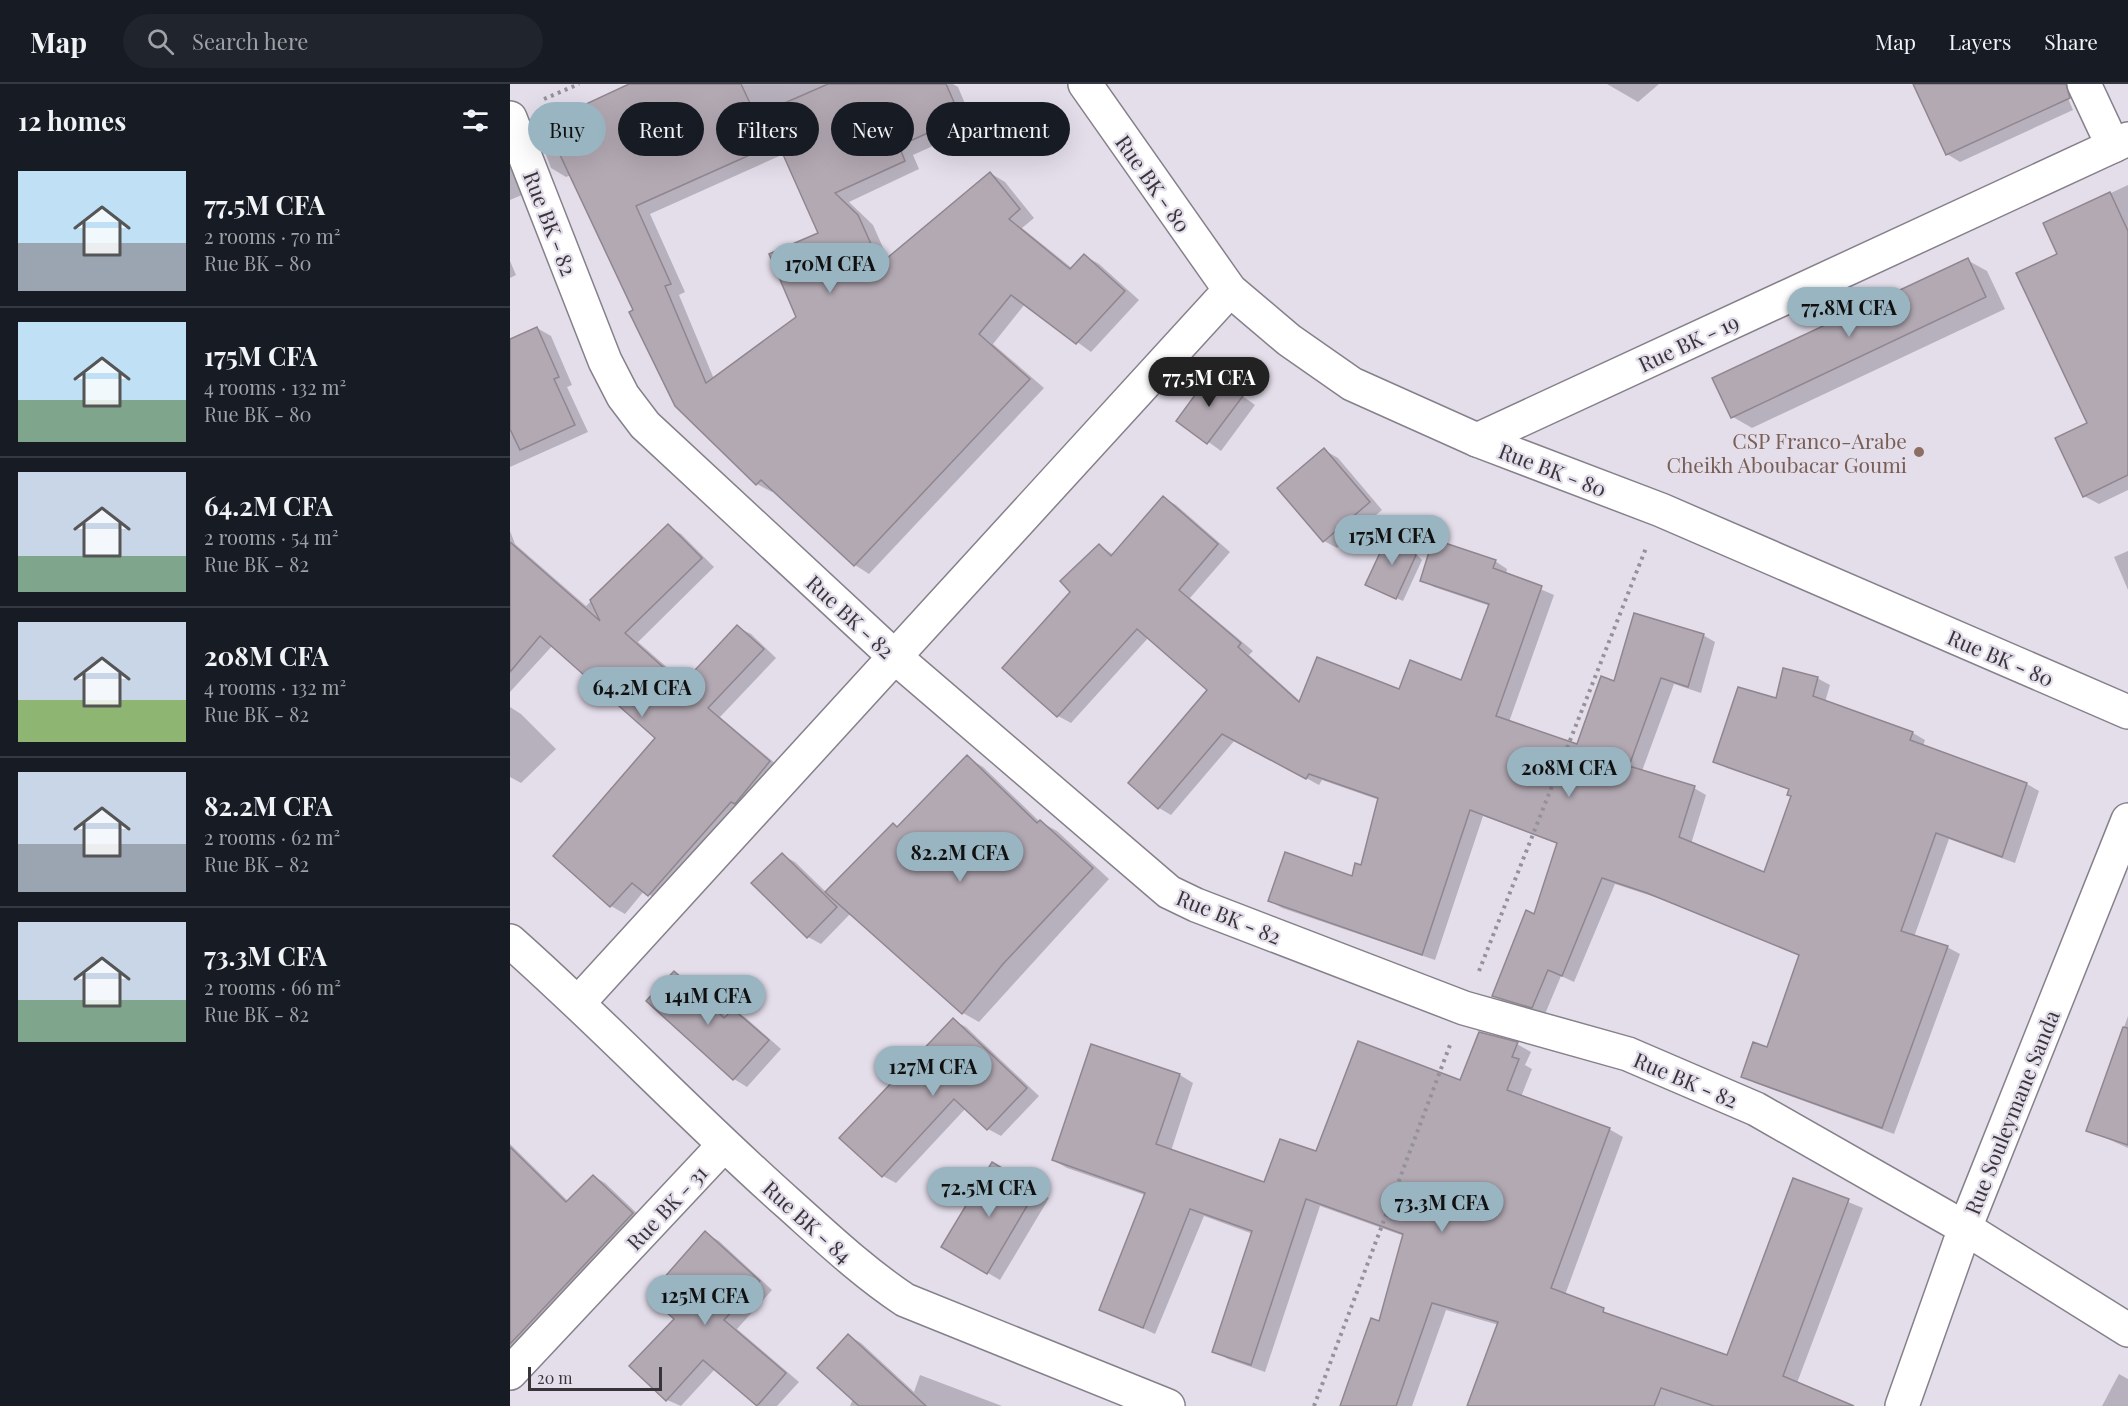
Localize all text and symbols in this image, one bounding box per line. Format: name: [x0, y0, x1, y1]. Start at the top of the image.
search box: [123, 14, 543, 68]
text: Map: [30, 23, 87, 60]
icon: search: [144, 25, 177, 58]
text: Search here: [192, 26, 308, 56]
text: Map: [1875, 27, 1916, 55]
text: Layers: [1949, 27, 2011, 55]
text: Share: [2044, 27, 2098, 55]
chip: Buy: [528, 102, 606, 156]
chip: Rent: [618, 102, 704, 156]
chip: Filters: [716, 102, 819, 156]
chip: New: [831, 102, 914, 156]
chip: Apartment: [926, 102, 1070, 156]
text: 12 homes: [18, 103, 126, 138]
icon: filters: [459, 104, 492, 137]
street label: Rue BK - 80: [1110, 129, 1198, 237]
street label: Rue BK - 82: [518, 167, 584, 279]
text: 77.5M CFA: [204, 187, 325, 222]
icon: home: [66, 195, 138, 267]
text: 2 rooms · 70 m²: [204, 222, 341, 249]
pin: 170M CFA: [768, 243, 892, 294]
text: Rue BK - 80: [204, 249, 311, 276]
text: 170M CFA: [784, 249, 876, 276]
pin: 77.8M CFA: [1780, 287, 1918, 338]
text: 77.8M CFA: [1801, 293, 1897, 320]
street label: Rue BK - 19: [1633, 307, 1743, 377]
text: 175M CFA: [204, 338, 318, 373]
icon: home: [66, 346, 138, 418]
pin: 77.5M CFA: [1140, 357, 1278, 408]
text: 77.5M CFA: [1162, 363, 1256, 390]
text: 4 rooms · 132 m²: [204, 373, 346, 400]
text: Rue BK - 80: [204, 400, 311, 427]
place label: CSP Franco-Arabe Cheikh Aboubacar Goumi: [1667, 426, 1907, 478]
street label: Rue BK - 80: [1495, 436, 1611, 502]
marker: CSP Franco-Arabe Cheikh Aboubacar Goumi: [1912, 445, 1926, 459]
text: 64.2M CFA: [204, 488, 333, 523]
icon: home: [66, 496, 138, 568]
pin: 175M CFA: [1330, 515, 1454, 566]
text: 175M CFA: [1348, 521, 1436, 548]
text: 2 rooms · 54 m²: [204, 523, 339, 550]
text: Rue BK - 82: [204, 550, 309, 577]
street label: Rue BK - 82: [801, 568, 901, 664]
street label: Rue BK - 80: [1944, 622, 2058, 692]
text: 208M CFA: [204, 638, 329, 673]
icon: home: [66, 646, 138, 718]
pin: 64.2M CFA: [573, 667, 711, 718]
text: 4 rooms · 132 m²: [204, 673, 346, 700]
text: 64.2M CFA: [592, 673, 692, 700]
text: Rue BK - 82: [204, 700, 309, 727]
pin: 208M CFA: [1507, 747, 1631, 798]
text: 208M CFA: [1521, 753, 1617, 780]
text: 82.2M CFA: [204, 788, 333, 823]
icon: home: [66, 796, 138, 868]
text: 2 rooms · 62 m²: [204, 823, 340, 850]
pin: 82.2M CFA: [891, 832, 1029, 883]
text: 82.2M CFA: [911, 838, 1009, 865]
text: Rue BK - 82: [204, 850, 309, 877]
street label: Rue BK - 82: [1173, 882, 1285, 950]
text: 73.3M CFA: [204, 938, 327, 973]
icon: home: [66, 946, 138, 1018]
text: 2 rooms · 66 m²: [204, 973, 341, 1000]
pin: 141M CFA: [646, 975, 770, 1026]
text: 141M CFA: [664, 981, 752, 1008]
text: Rue BK - 82: [204, 1000, 309, 1027]
street label: Rue Souleymane Sanda: [1957, 1005, 2065, 1218]
street label: Rue BK - 82: [1630, 1045, 1742, 1113]
pin: 127M CFA: [871, 1046, 995, 1097]
text: 127M CFA: [889, 1052, 977, 1079]
street label: Rue BK - 31: [619, 1158, 713, 1256]
pin: 72.5M CFA: [920, 1167, 1058, 1218]
text: 72.5M CFA: [941, 1173, 1037, 1200]
street label: Rue BK - 84: [758, 1174, 858, 1268]
pin: 73.3M CFA: [1373, 1182, 1511, 1233]
text: 73.3M CFA: [1395, 1188, 1489, 1215]
pin: 125M CFA: [643, 1275, 767, 1326]
text: 125M CFA: [661, 1281, 749, 1308]
scale bar: [528, 1364, 662, 1392]
text: 20 m: [537, 1367, 572, 1388]

